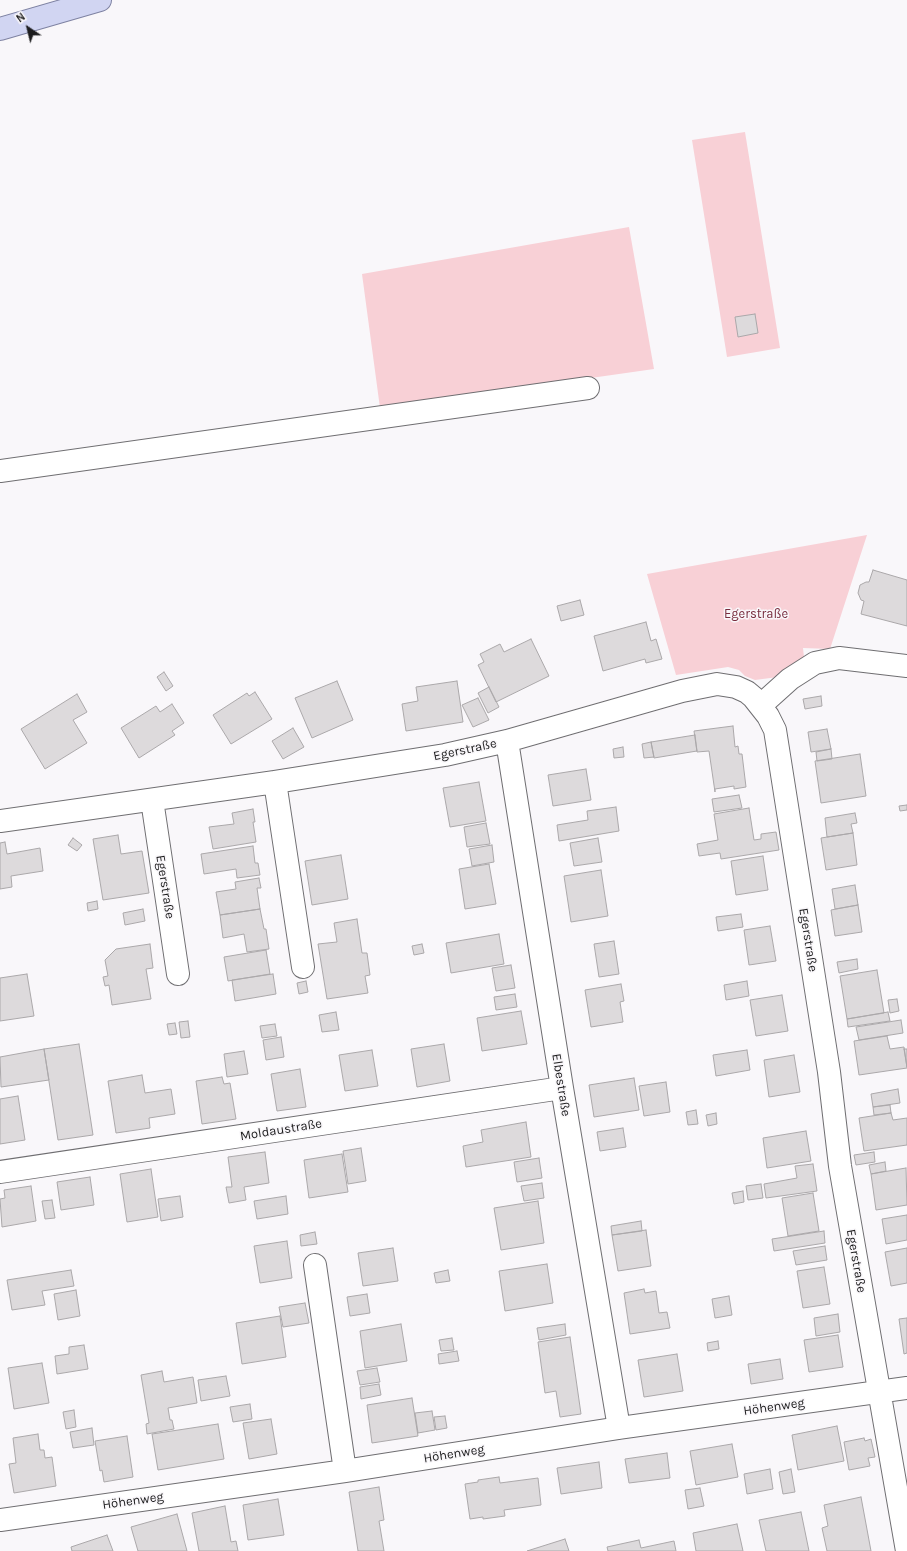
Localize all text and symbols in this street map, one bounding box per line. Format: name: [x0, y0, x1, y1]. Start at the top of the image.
north arrow: [8, 8, 48, 48]
text: N: [14, 10, 28, 25]
park label: Egerstraße: [724, 606, 788, 622]
street label: Egerstraße: [432, 736, 498, 764]
street label: Egerstraße: [152, 854, 178, 920]
street label: Egerstraße: [795, 907, 821, 973]
street label: Elbestraße: [548, 1052, 574, 1118]
street label: Moldaustraße: [239, 1116, 323, 1144]
street label: Egerstraße: [843, 1228, 869, 1294]
street label: Höhenweg: [742, 1395, 806, 1419]
street label: Höhenweg: [422, 1441, 486, 1467]
street label: Höhenweg: [101, 1489, 165, 1513]

